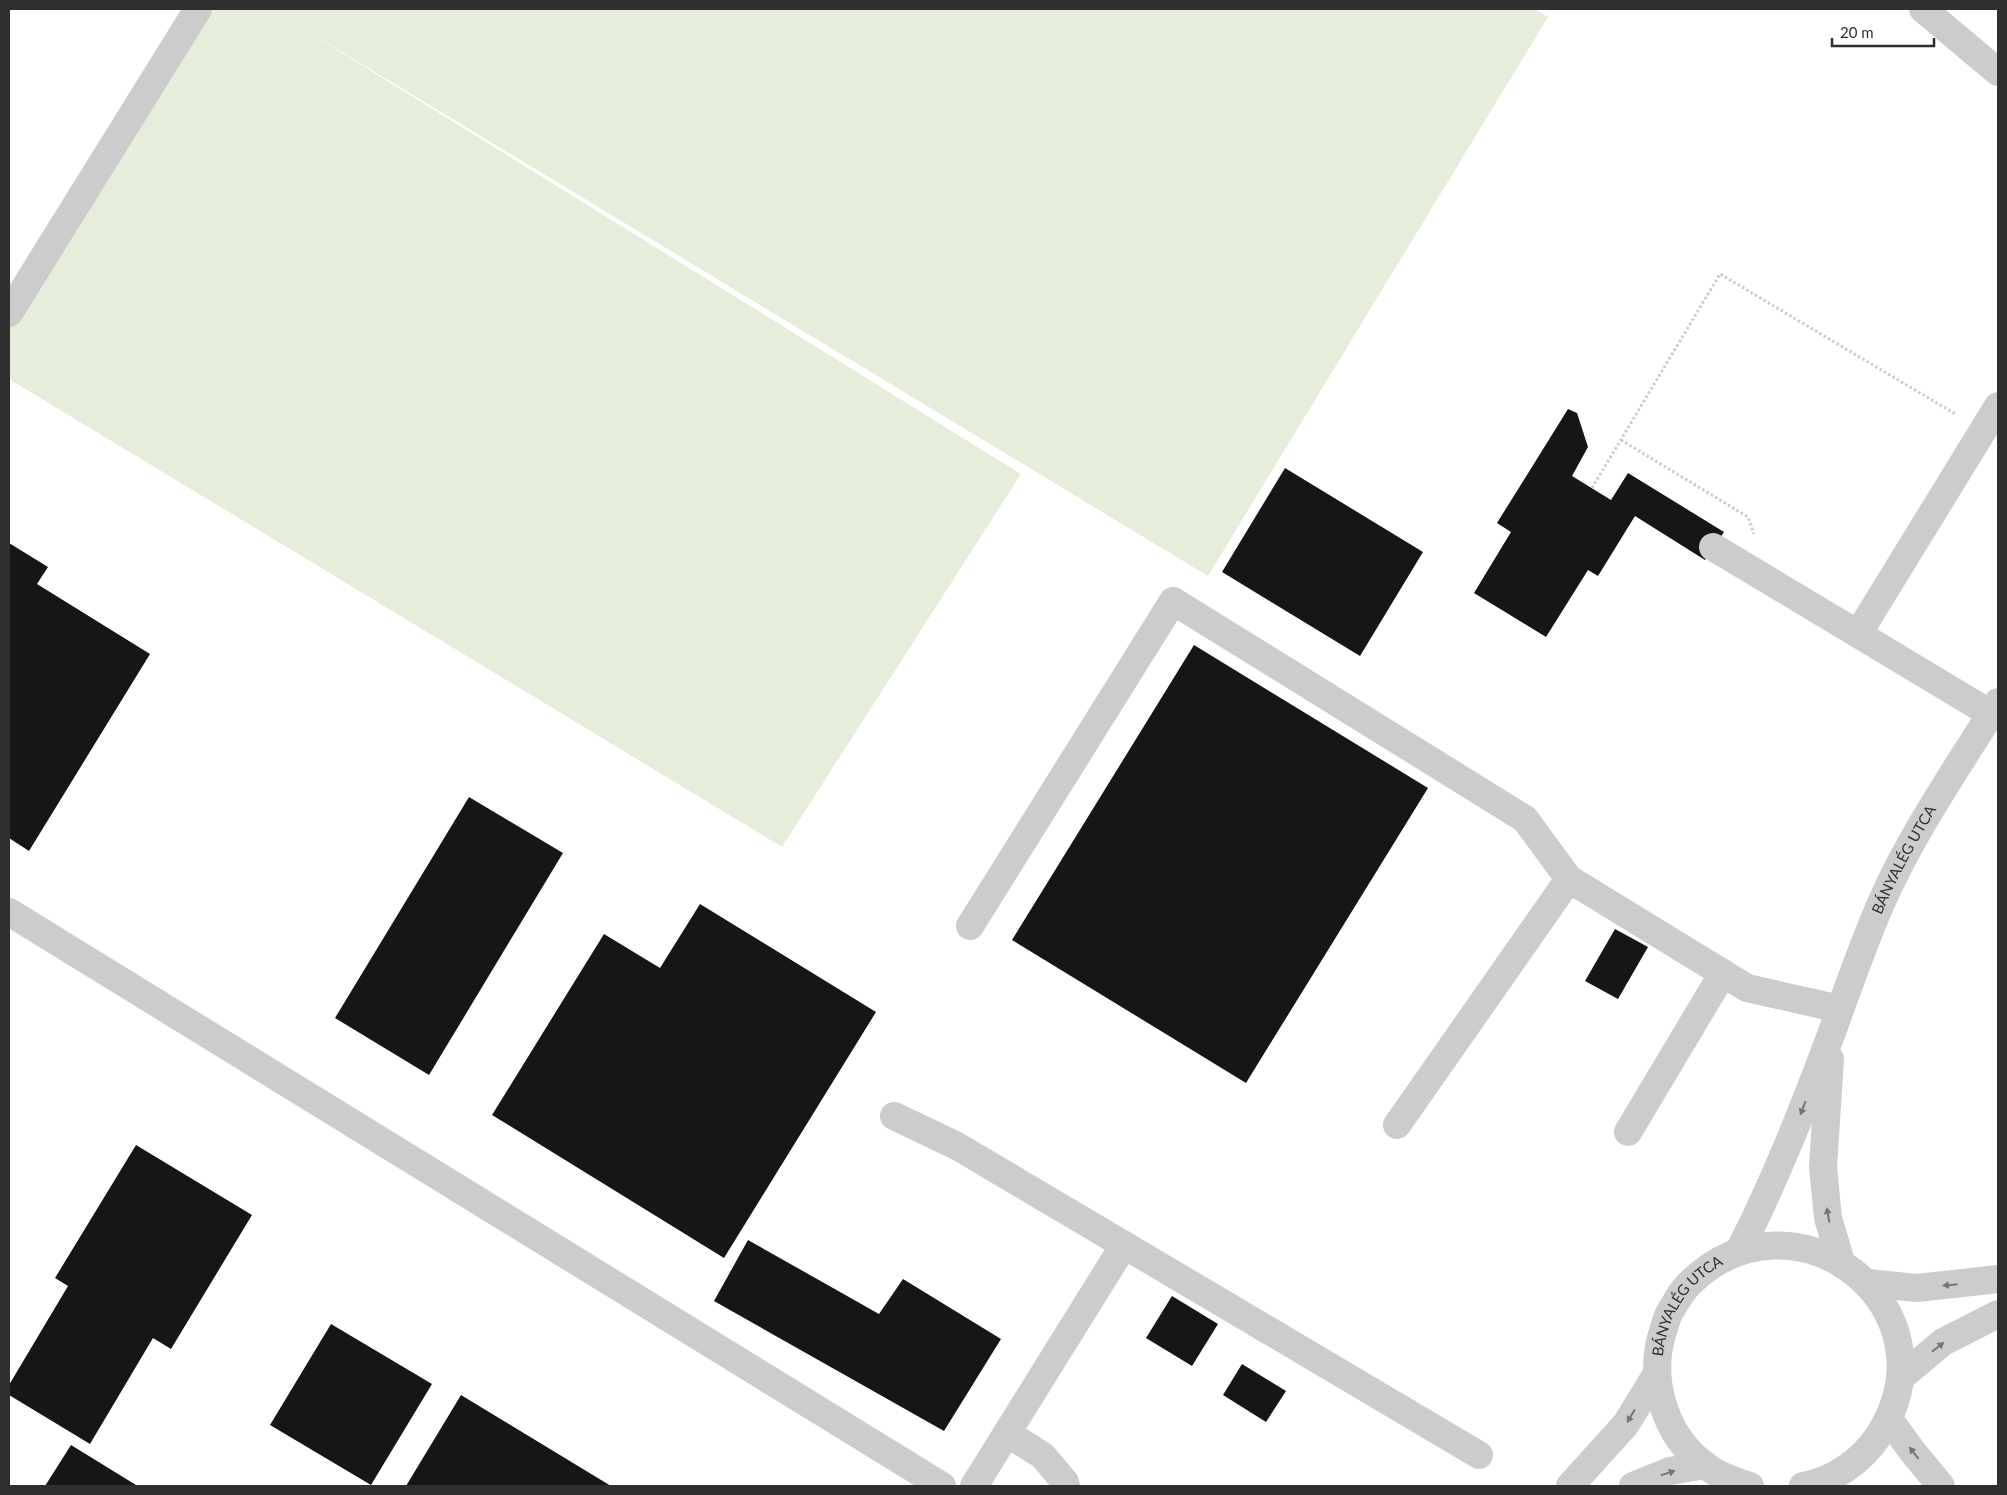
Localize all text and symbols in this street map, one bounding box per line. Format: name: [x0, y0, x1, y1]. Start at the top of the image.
scale bar: [1832, 15, 1934, 47]
text: 20 m: [1840, 23, 1874, 41]
street label: BÁNYALÉG UTCA: [1867, 801, 1940, 916]
one-way arrow: [1799, 1101, 1807, 1116]
one-way arrow: [1824, 1207, 1832, 1223]
street label: BÁNYALÉG UTCA: [1648, 1251, 1726, 1357]
one-way arrow: [1942, 1281, 1958, 1289]
one-way arrow: [1931, 1341, 1944, 1352]
one-way arrow: [1627, 1410, 1636, 1423]
one-way arrow: [1909, 1447, 1919, 1460]
one-way arrow: [1661, 1468, 1676, 1476]

